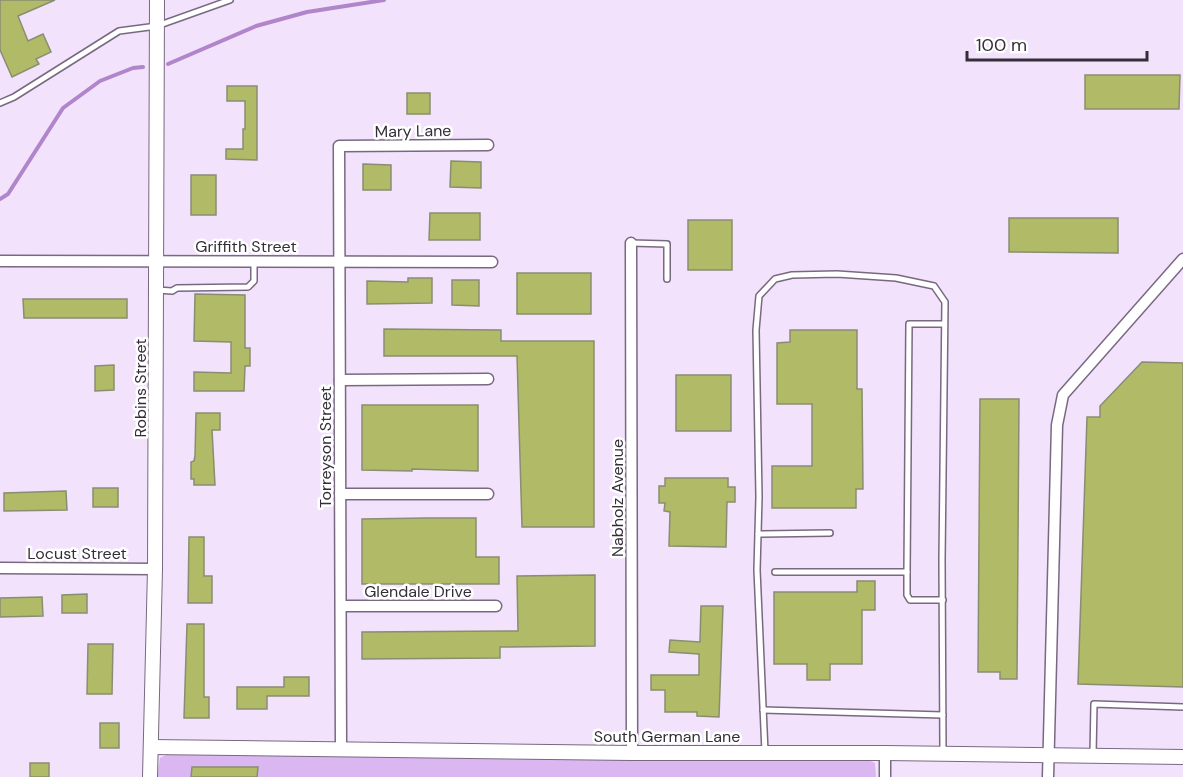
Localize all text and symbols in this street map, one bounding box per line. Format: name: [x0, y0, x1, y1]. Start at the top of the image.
scale bar: [967, 24, 1147, 62]
text: 100 m: [976, 33, 1027, 57]
street label: Mary Lane: [375, 120, 451, 142]
street label: Griffith Street: [195, 236, 297, 257]
street label: Robins Street: [130, 338, 151, 438]
street label: Torreyson Street: [315, 386, 336, 508]
street label: Nabholz Avenue: [607, 439, 628, 557]
street label: Locust Street: [27, 543, 127, 564]
street label: Glendale Drive: [364, 581, 472, 602]
street label: South German Lane: [594, 726, 740, 747]

